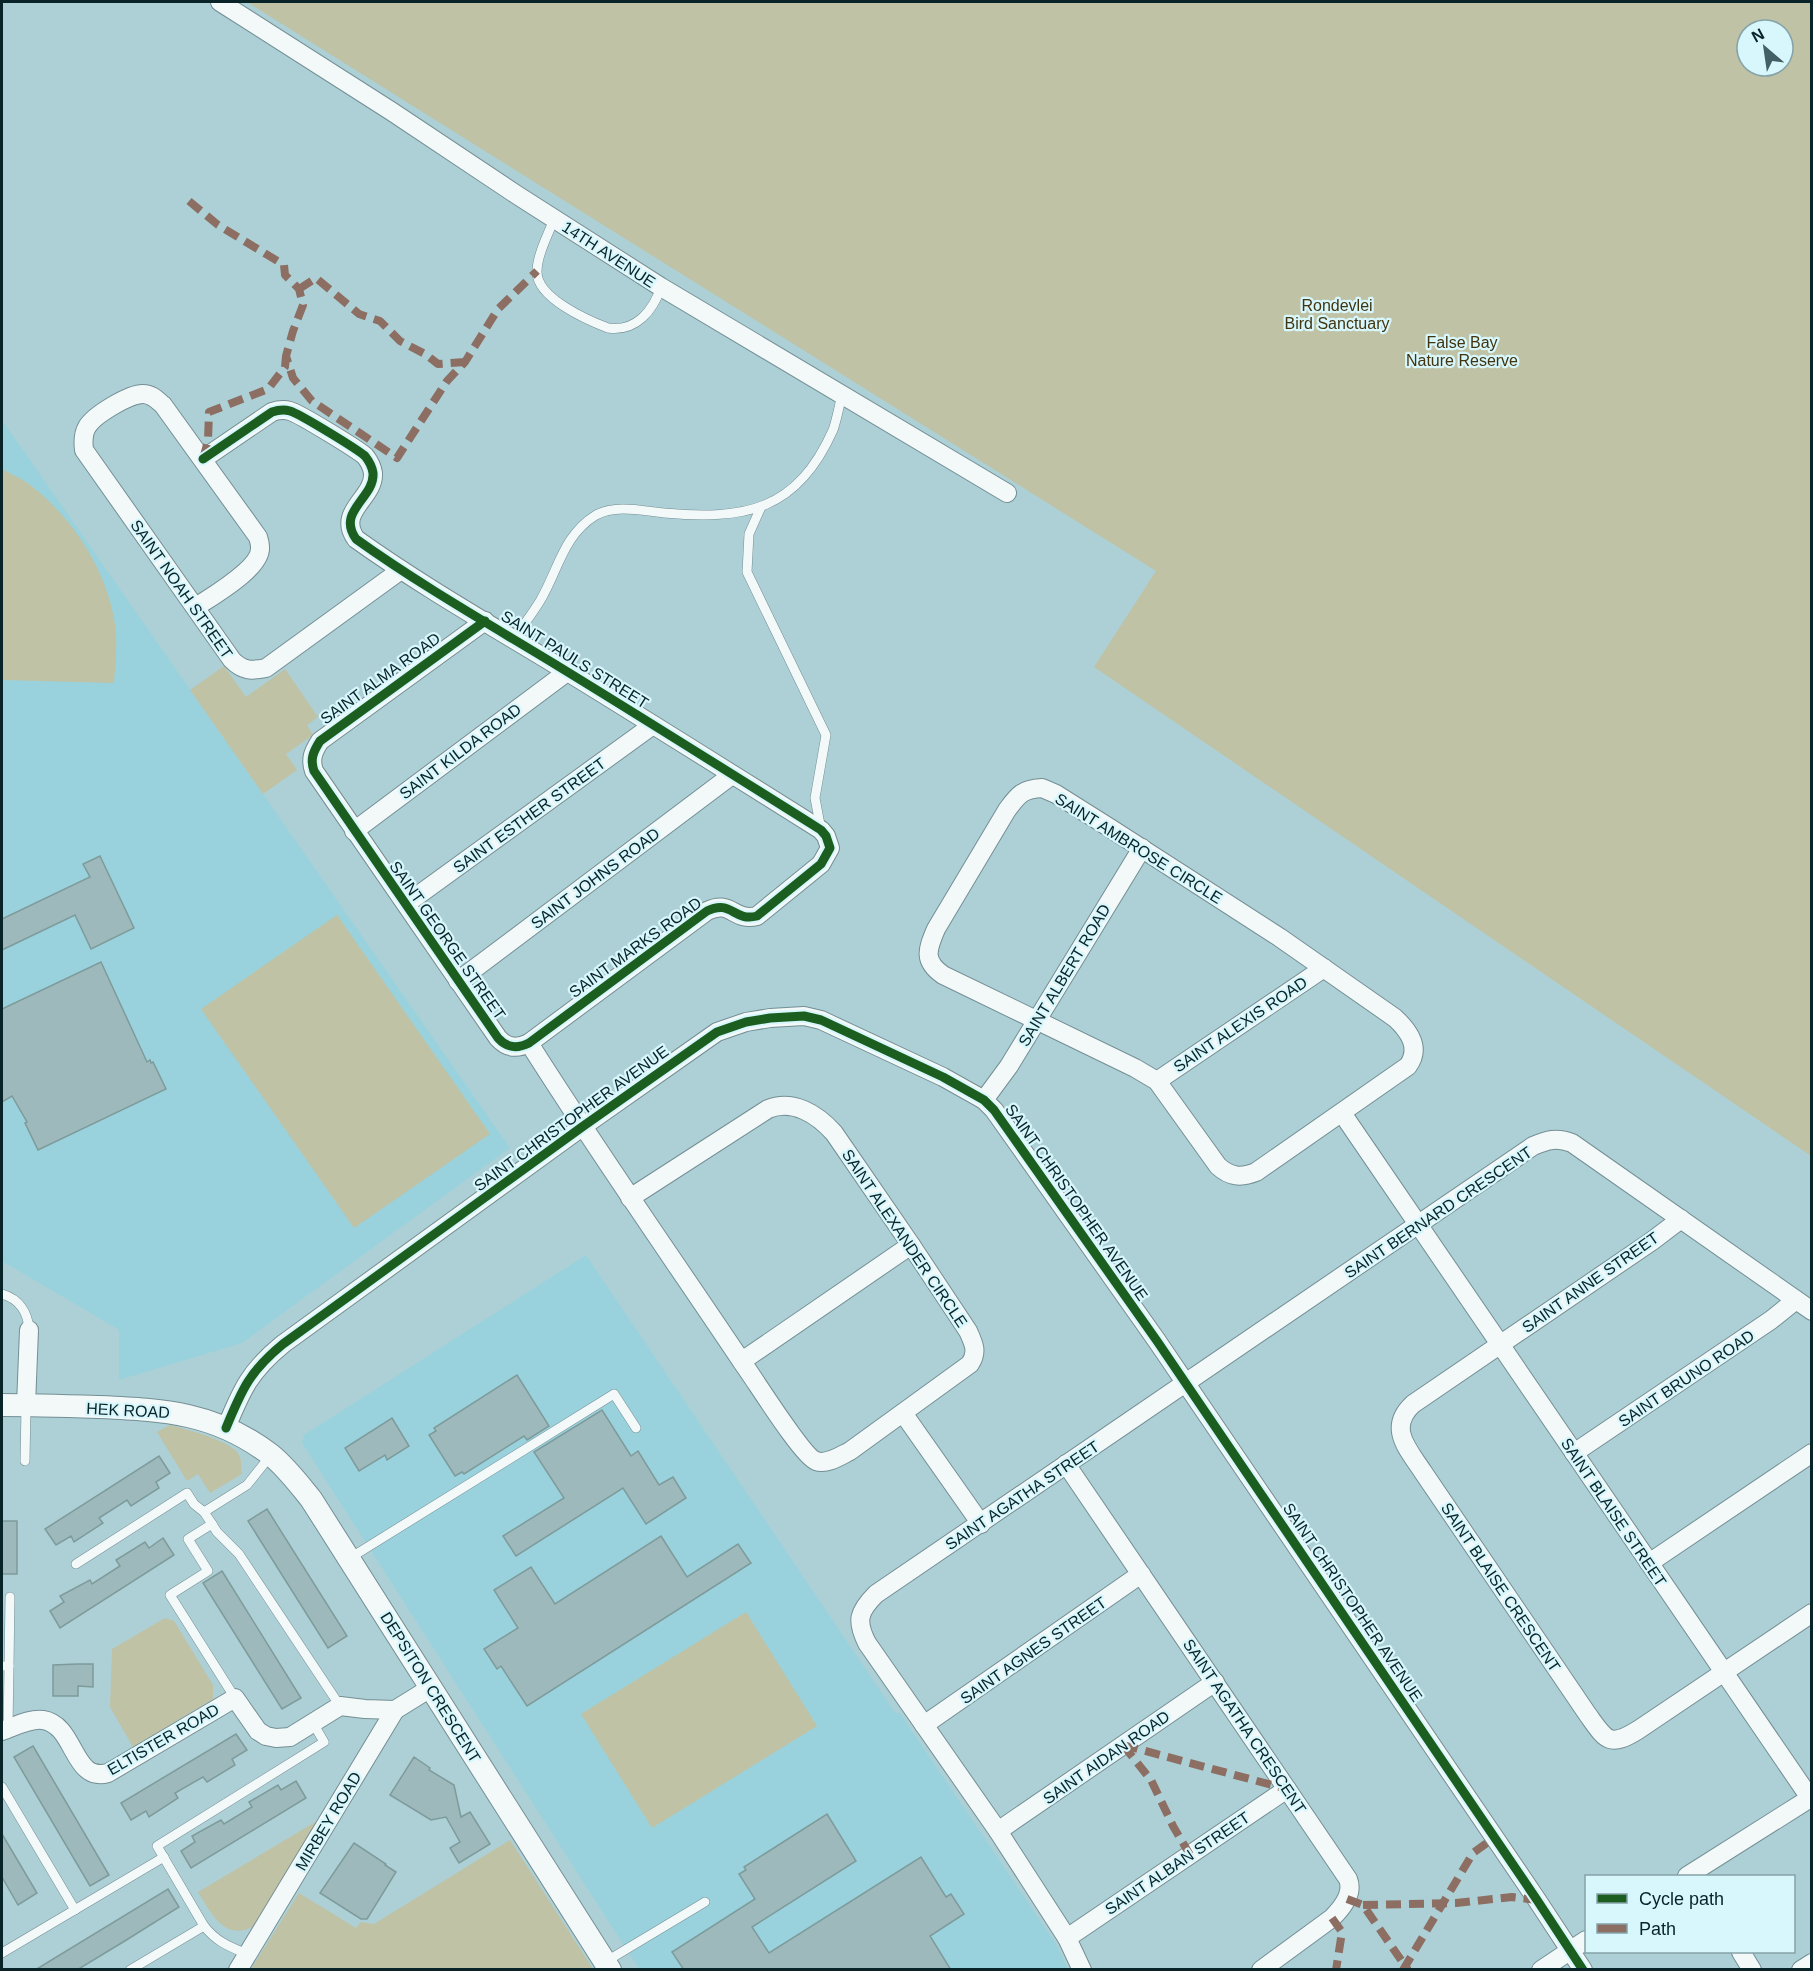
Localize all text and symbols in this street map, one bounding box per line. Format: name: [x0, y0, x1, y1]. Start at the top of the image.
north arrow: [1735, 18, 1795, 78]
text: N: [1749, 25, 1767, 46]
street label: 14TH AVENUE: [559, 218, 658, 291]
park label: Rondevlei Bird Sanctuary: [1285, 297, 1389, 332]
park label: False Bay Nature Reserve: [1406, 334, 1518, 369]
street label: SAINT NOAH STREET: [127, 517, 236, 662]
street label: SAINT PAULS STREET: [498, 607, 652, 712]
street label: SAINT ALMA ROAD: [317, 629, 443, 728]
street label: SAINT KILDA ROAD: [396, 700, 524, 803]
street label: SAINT ESTHER STREET: [450, 754, 609, 876]
street label: SAINT AMBROSE CIRCLE: [1052, 790, 1225, 907]
street label: SAINT JOHNS ROAD: [528, 825, 663, 932]
street label: SAINT GEORGE STREET: [386, 858, 509, 1023]
street label: SAINT MARKS ROAD: [566, 894, 705, 1001]
street label: SAINT ALBERT ROAD: [1015, 901, 1114, 1049]
street label: SAINT ALEXIS ROAD: [1170, 973, 1310, 1075]
street label: SAINT CHRISTOPHER AVENUE: [471, 1042, 672, 1195]
street label: SAINT CHRISTOPHER AVENUE: [1002, 1101, 1151, 1304]
street label: SAINT BERNARD CRESCENT: [1342, 1143, 1535, 1282]
street label: SAINT ALEXANDER CIRCLE: [839, 1146, 970, 1330]
street label: SAINT ANNE STREET: [1519, 1229, 1662, 1336]
street label: SAINT BRUNO ROAD: [1615, 1327, 1757, 1430]
street label: HEK ROAD: [86, 1400, 170, 1421]
street label: SAINT BLAISE STREET: [1558, 1435, 1670, 1590]
street label: SAINT AGATHA STREET: [942, 1437, 1103, 1553]
street label: SAINT CHRISTOPHER AVENUE: [1280, 1500, 1426, 1705]
street label: SAINT BLAISE CRESCENT: [1438, 1500, 1564, 1675]
street label: SAINT AGNES STREET: [957, 1593, 1110, 1707]
street label: DEPSITON CRESCENT: [377, 1609, 484, 1766]
street label: SAINT AGATHA CRESCENT: [1180, 1636, 1310, 1817]
street label: ELTISTER ROAD: [104, 1701, 222, 1778]
street label: SAINT AIDAN ROAD: [1040, 1707, 1173, 1807]
street label: MIRBEY ROAD: [292, 1769, 364, 1874]
street label: SAINT ALBAN STREET: [1102, 1809, 1253, 1918]
legend: [1585, 1875, 1795, 1953]
text: Cycle path: [1639, 1889, 1724, 1909]
text: Path: [1639, 1919, 1676, 1939]

